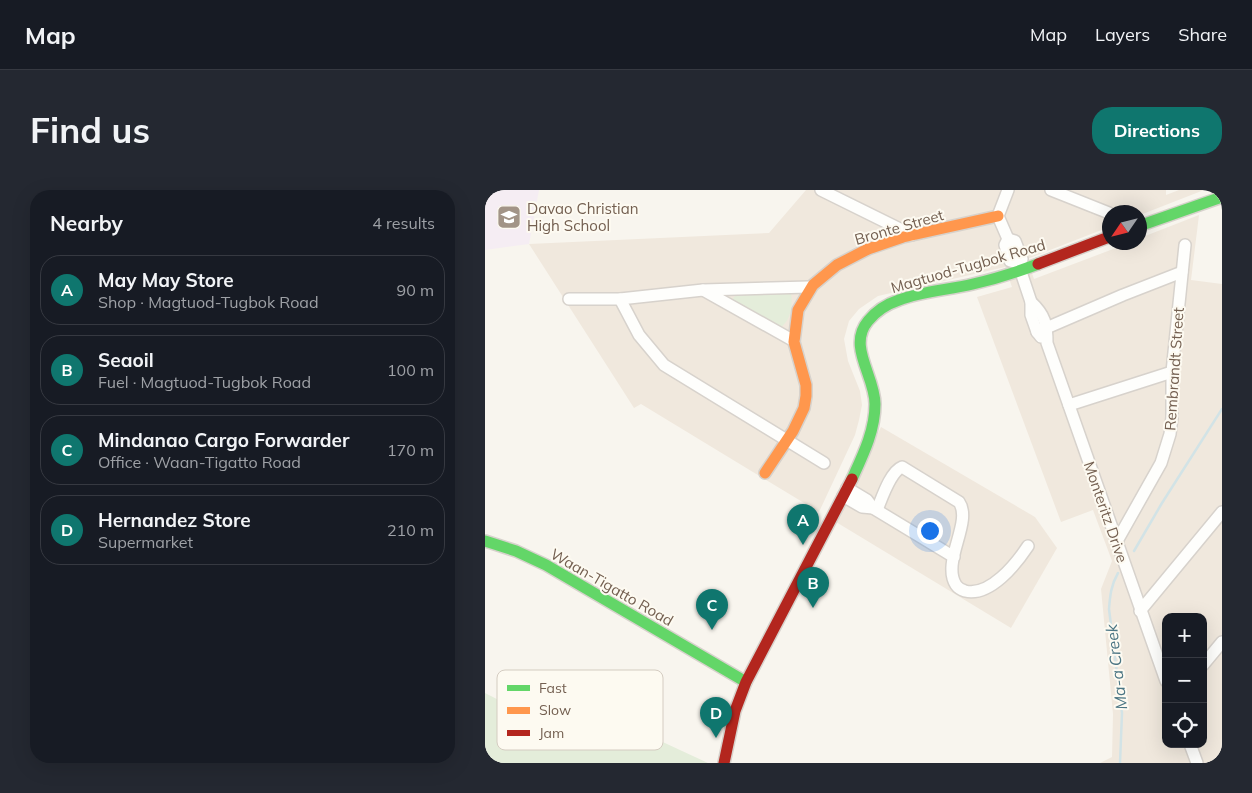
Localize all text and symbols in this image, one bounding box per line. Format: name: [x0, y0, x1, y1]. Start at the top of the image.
text: Map: [25, 20, 76, 50]
text: Map: [1030, 23, 1067, 46]
text: Layers: [1095, 23, 1150, 46]
text: Share: [1178, 23, 1227, 46]
button: Directions: [1092, 107, 1222, 154]
text: Find us: [30, 108, 150, 152]
place label: Davao Christian High School: [527, 199, 638, 235]
school or university icon: Davao Christian High School: [496, 204, 522, 230]
street label: Bronte Street: [852, 205, 946, 249]
north arrow: [1102, 205, 1147, 250]
text: Nearby: [50, 210, 123, 236]
text: 4 results: [372, 213, 435, 233]
street label: Magtuod-Tugbok Road: [889, 235, 1047, 297]
text: May May Store: [98, 268, 234, 292]
text: A: [61, 280, 73, 300]
text: 90 m: [397, 280, 434, 300]
text: Shop · Magtuod-Tugbok Road: [98, 292, 319, 312]
street label: Rembrandt Street: [1160, 307, 1188, 431]
text: Seaoil: [98, 348, 154, 372]
text: B: [61, 360, 73, 380]
text: 100 m: [387, 360, 434, 380]
text: Fuel · Magtuod-Tugbok Road: [98, 372, 311, 392]
text: Mindanao Cargo Forwarder: [98, 428, 349, 452]
text: C: [62, 440, 72, 460]
text: 170 m: [387, 440, 434, 460]
text: Office · Waan-Tigatto Road: [98, 452, 301, 472]
street label: Monteritz Drive: [1080, 459, 1132, 565]
pin: A: [787, 504, 819, 545]
text: Hernandez Store: [98, 508, 251, 532]
your location: [917, 518, 943, 544]
text: D: [61, 520, 73, 540]
text: 210 m: [387, 520, 434, 540]
text: Supermarket: [98, 532, 193, 552]
street label: Waan-Tigatto Road: [547, 544, 677, 630]
pin: B: [797, 567, 829, 608]
pin: C: [696, 589, 728, 630]
map controls: [1162, 613, 1207, 748]
button: +: [1162, 613, 1207, 658]
water label: Ma-a Creek: [1101, 622, 1131, 711]
button: −: [1162, 658, 1207, 703]
legend: [497, 670, 663, 750]
text: Fast: [539, 679, 567, 697]
pin: D: [700, 697, 732, 738]
text: Slow: [539, 701, 571, 719]
button: locate: [1162, 703, 1207, 748]
text: Jam: [539, 724, 564, 742]

